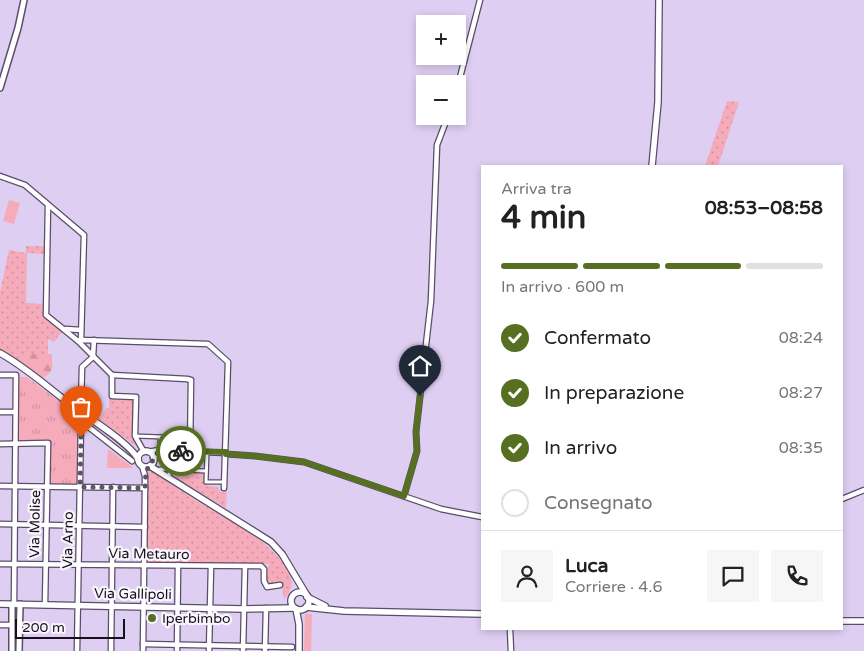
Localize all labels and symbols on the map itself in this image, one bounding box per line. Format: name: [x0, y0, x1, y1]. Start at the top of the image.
pin: [399, 345, 441, 396]
pin: [60, 386, 102, 437]
courier: [156, 426, 206, 476]
street label: Via Molise: [26, 490, 44, 558]
street label: Via Arno: [59, 511, 77, 569]
street label: Via Metauro: [108, 545, 190, 563]
street label: Via Gallipoli: [94, 585, 172, 603]
place label: Iperbimbo: [162, 610, 231, 627]
marker: Iperbimbo: [146, 612, 158, 624]
scale bar: [15, 616, 125, 639]

